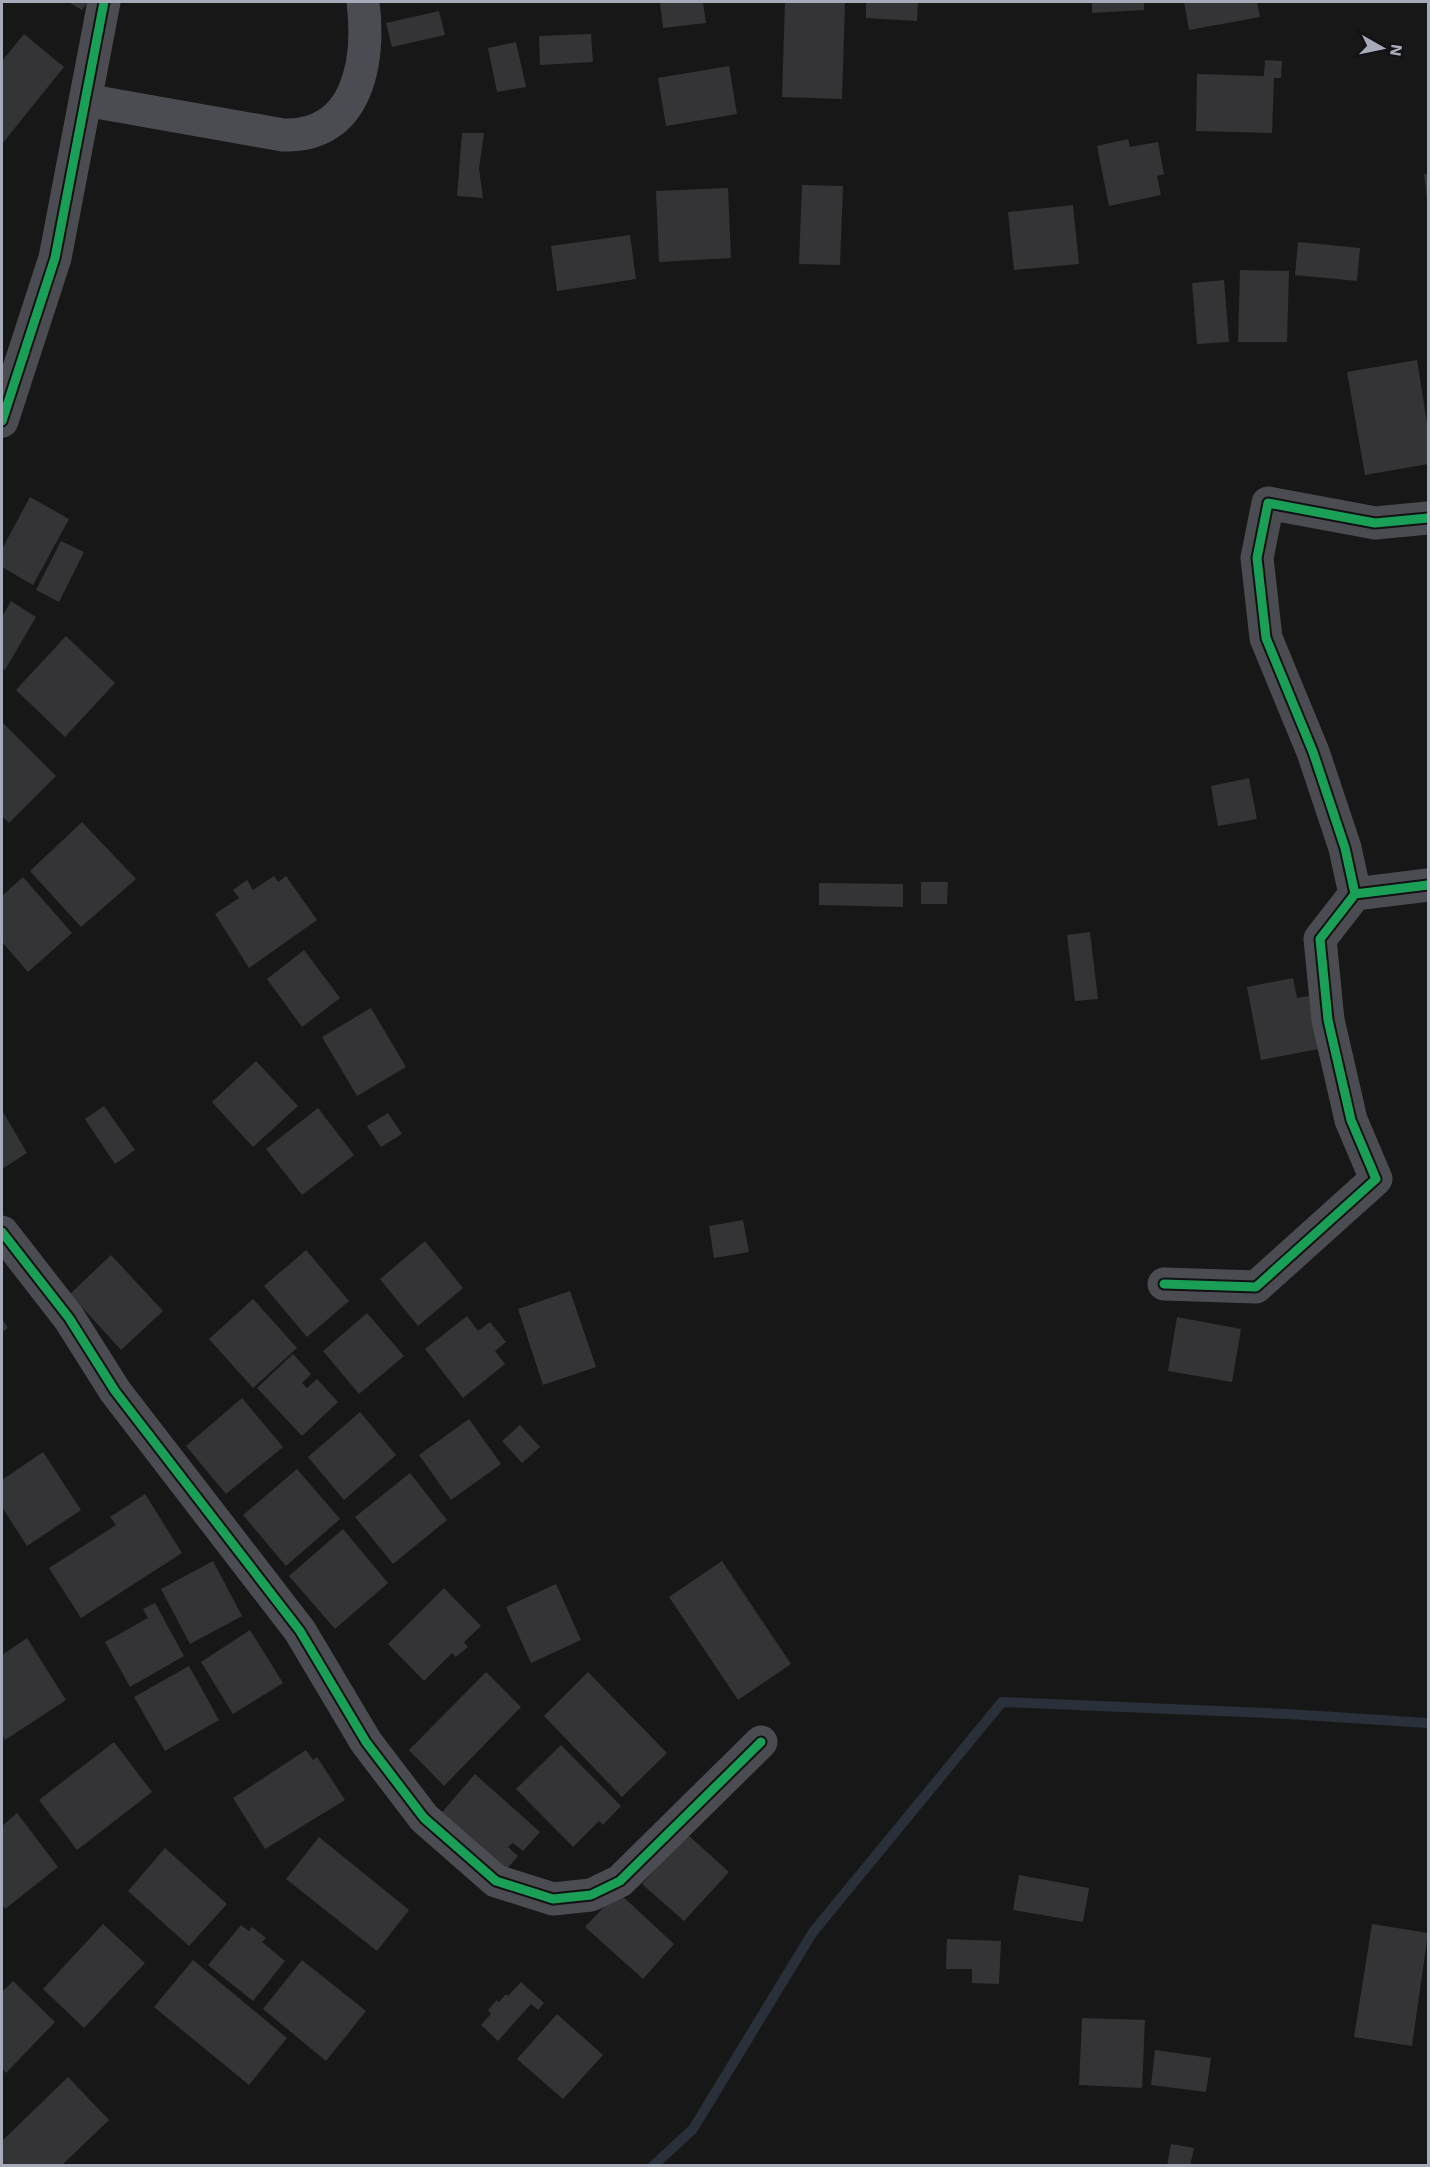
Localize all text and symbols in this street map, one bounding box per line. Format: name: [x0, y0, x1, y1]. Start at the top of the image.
north arrow: [1352, 18, 1412, 78]
text: N: [1386, 43, 1407, 58]

